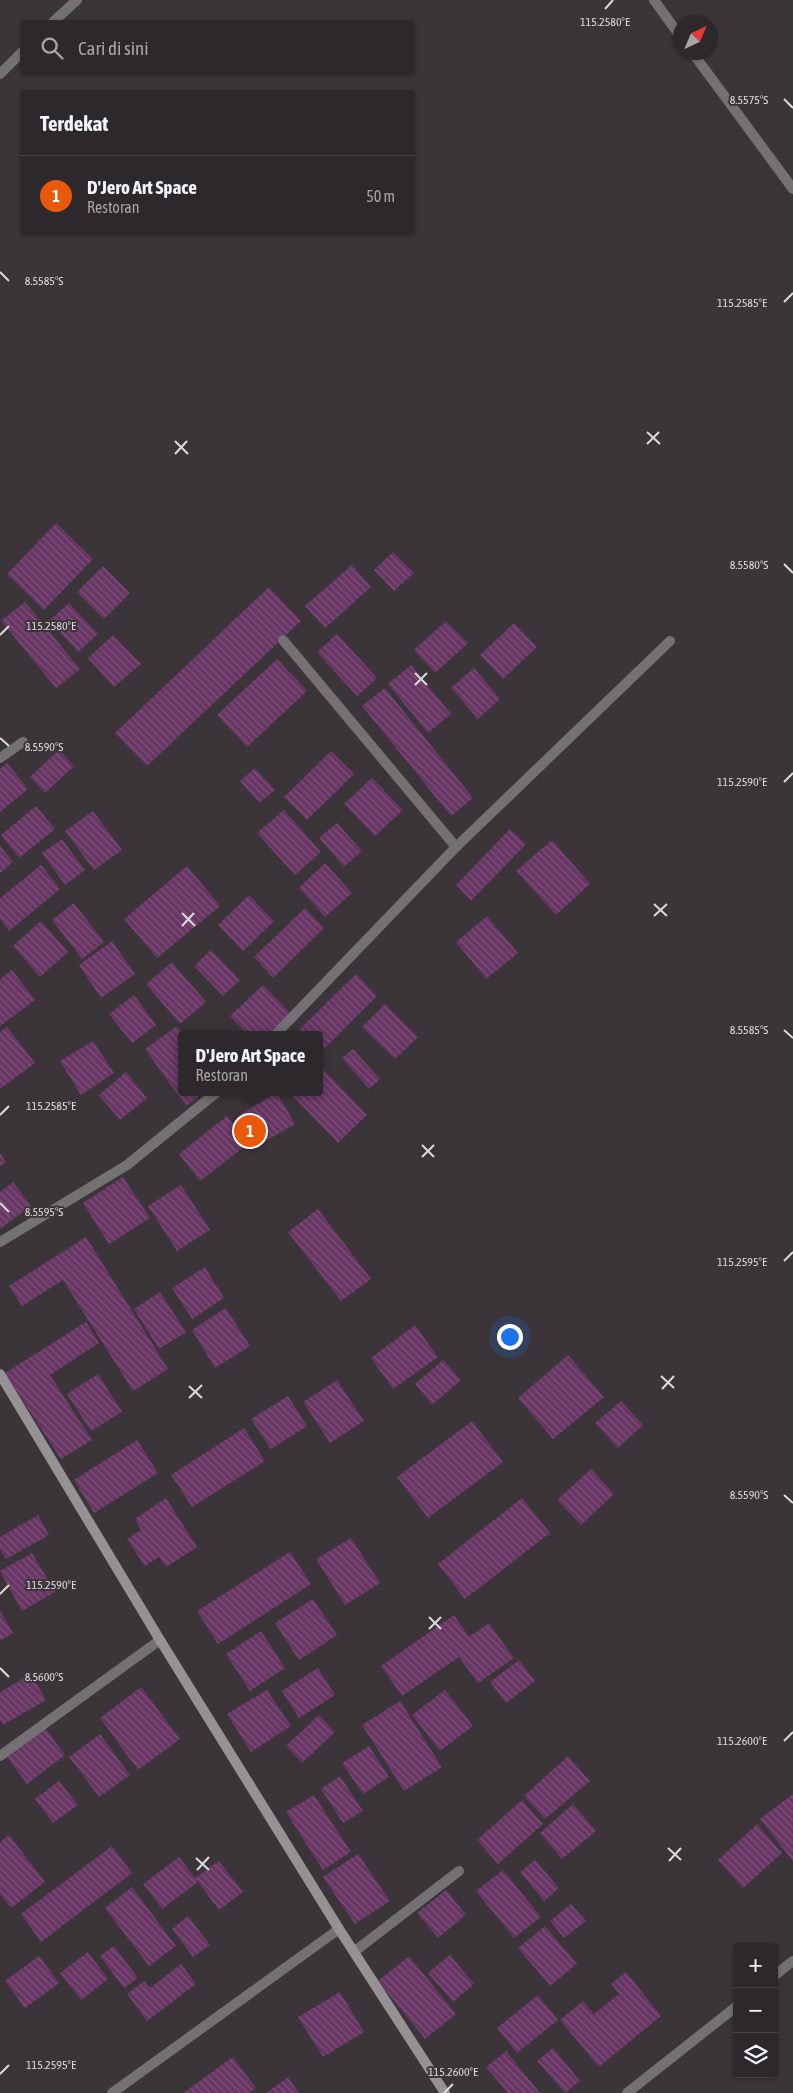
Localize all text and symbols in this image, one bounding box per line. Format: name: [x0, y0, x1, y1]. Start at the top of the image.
text: 115.2580°E: [580, 15, 630, 29]
north arrow: [673, 15, 718, 60]
search box: [20, 20, 415, 75]
icon: search: [38, 34, 66, 62]
text: Cari di sini: [78, 37, 149, 59]
text: 8.5575°S: [730, 93, 768, 107]
text: Terdekat: [40, 111, 108, 135]
text: D'Jero Art Space: [87, 176, 197, 198]
text: 1: [52, 187, 60, 205]
text: 50 m: [366, 187, 395, 205]
text: Restoran: [87, 198, 139, 216]
text: 8.5585°S: [25, 274, 63, 288]
text: 115.2585°E: [717, 296, 767, 310]
text: 8.5580°S: [730, 558, 768, 572]
text: 115.2580°E: [26, 619, 76, 633]
text: 8.5590°S: [25, 740, 63, 754]
text: 115.2590°E: [717, 775, 767, 789]
text: 8.5585°S: [730, 1023, 768, 1037]
popup: [178, 1031, 323, 1096]
text: D'Jero Art Space: [196, 1044, 305, 1066]
text: Restoran: [196, 1066, 248, 1084]
text: 115.2585°E: [26, 1099, 76, 1113]
pin: 1: [234, 1112, 266, 1150]
text: 8.5595°S: [25, 1205, 63, 1219]
text: 115.2595°E: [717, 1255, 767, 1269]
your location: [497, 1324, 523, 1350]
text: 8.5590°S: [730, 1488, 768, 1502]
text: 115.2590°E: [26, 1578, 76, 1592]
text: 8.5600°S: [25, 1670, 63, 1684]
text: 115.2600°E: [717, 1734, 767, 1748]
map controls: [733, 1943, 778, 2078]
button: +: [733, 1943, 778, 1988]
button: −: [733, 1988, 778, 2033]
button: layers: [733, 2033, 778, 2078]
text: 115.2595°E: [26, 2058, 76, 2072]
text: 115.2600°E: [428, 2065, 478, 2079]

